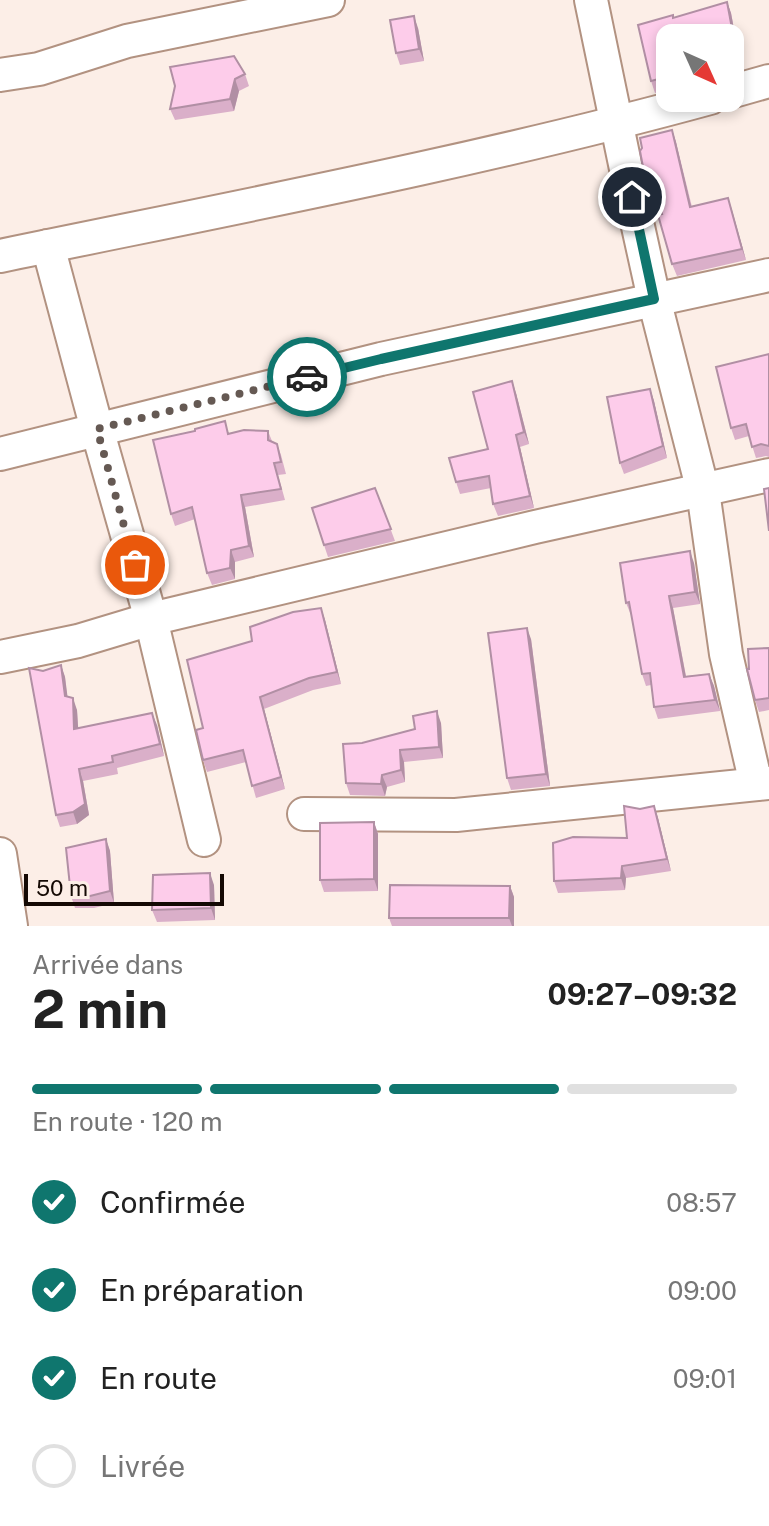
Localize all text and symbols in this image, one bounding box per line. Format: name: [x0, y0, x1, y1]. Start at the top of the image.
north arrow: [656, 24, 744, 112]
map controls: [656, 24, 744, 112]
pin: [598, 163, 666, 231]
icon: home: [610, 175, 654, 219]
courier: [267, 337, 347, 417]
icon: car: [285, 355, 329, 399]
pin: [101, 531, 169, 599]
icon: bag: [113, 543, 157, 587]
scale bar: [24, 870, 224, 906]
text: 50 m: [36, 875, 88, 901]
text: Arrivée dans: [32, 949, 183, 980]
text: 09:27–09:32: [548, 976, 737, 1012]
text: 2 min: [32, 979, 168, 1040]
text: En route · 120 m: [32, 1106, 222, 1137]
icon: check: [32, 1180, 76, 1224]
text: Confirmée: [100, 1184, 245, 1220]
text: 08:57: [666, 1187, 737, 1218]
icon: check: [32, 1268, 76, 1312]
text: En préparation: [100, 1272, 304, 1308]
text: 09:00: [668, 1275, 737, 1306]
icon: check: [32, 1356, 76, 1400]
text: En route: [100, 1360, 217, 1396]
text: 09:01: [673, 1363, 737, 1394]
text: Livrée: [100, 1448, 185, 1484]

